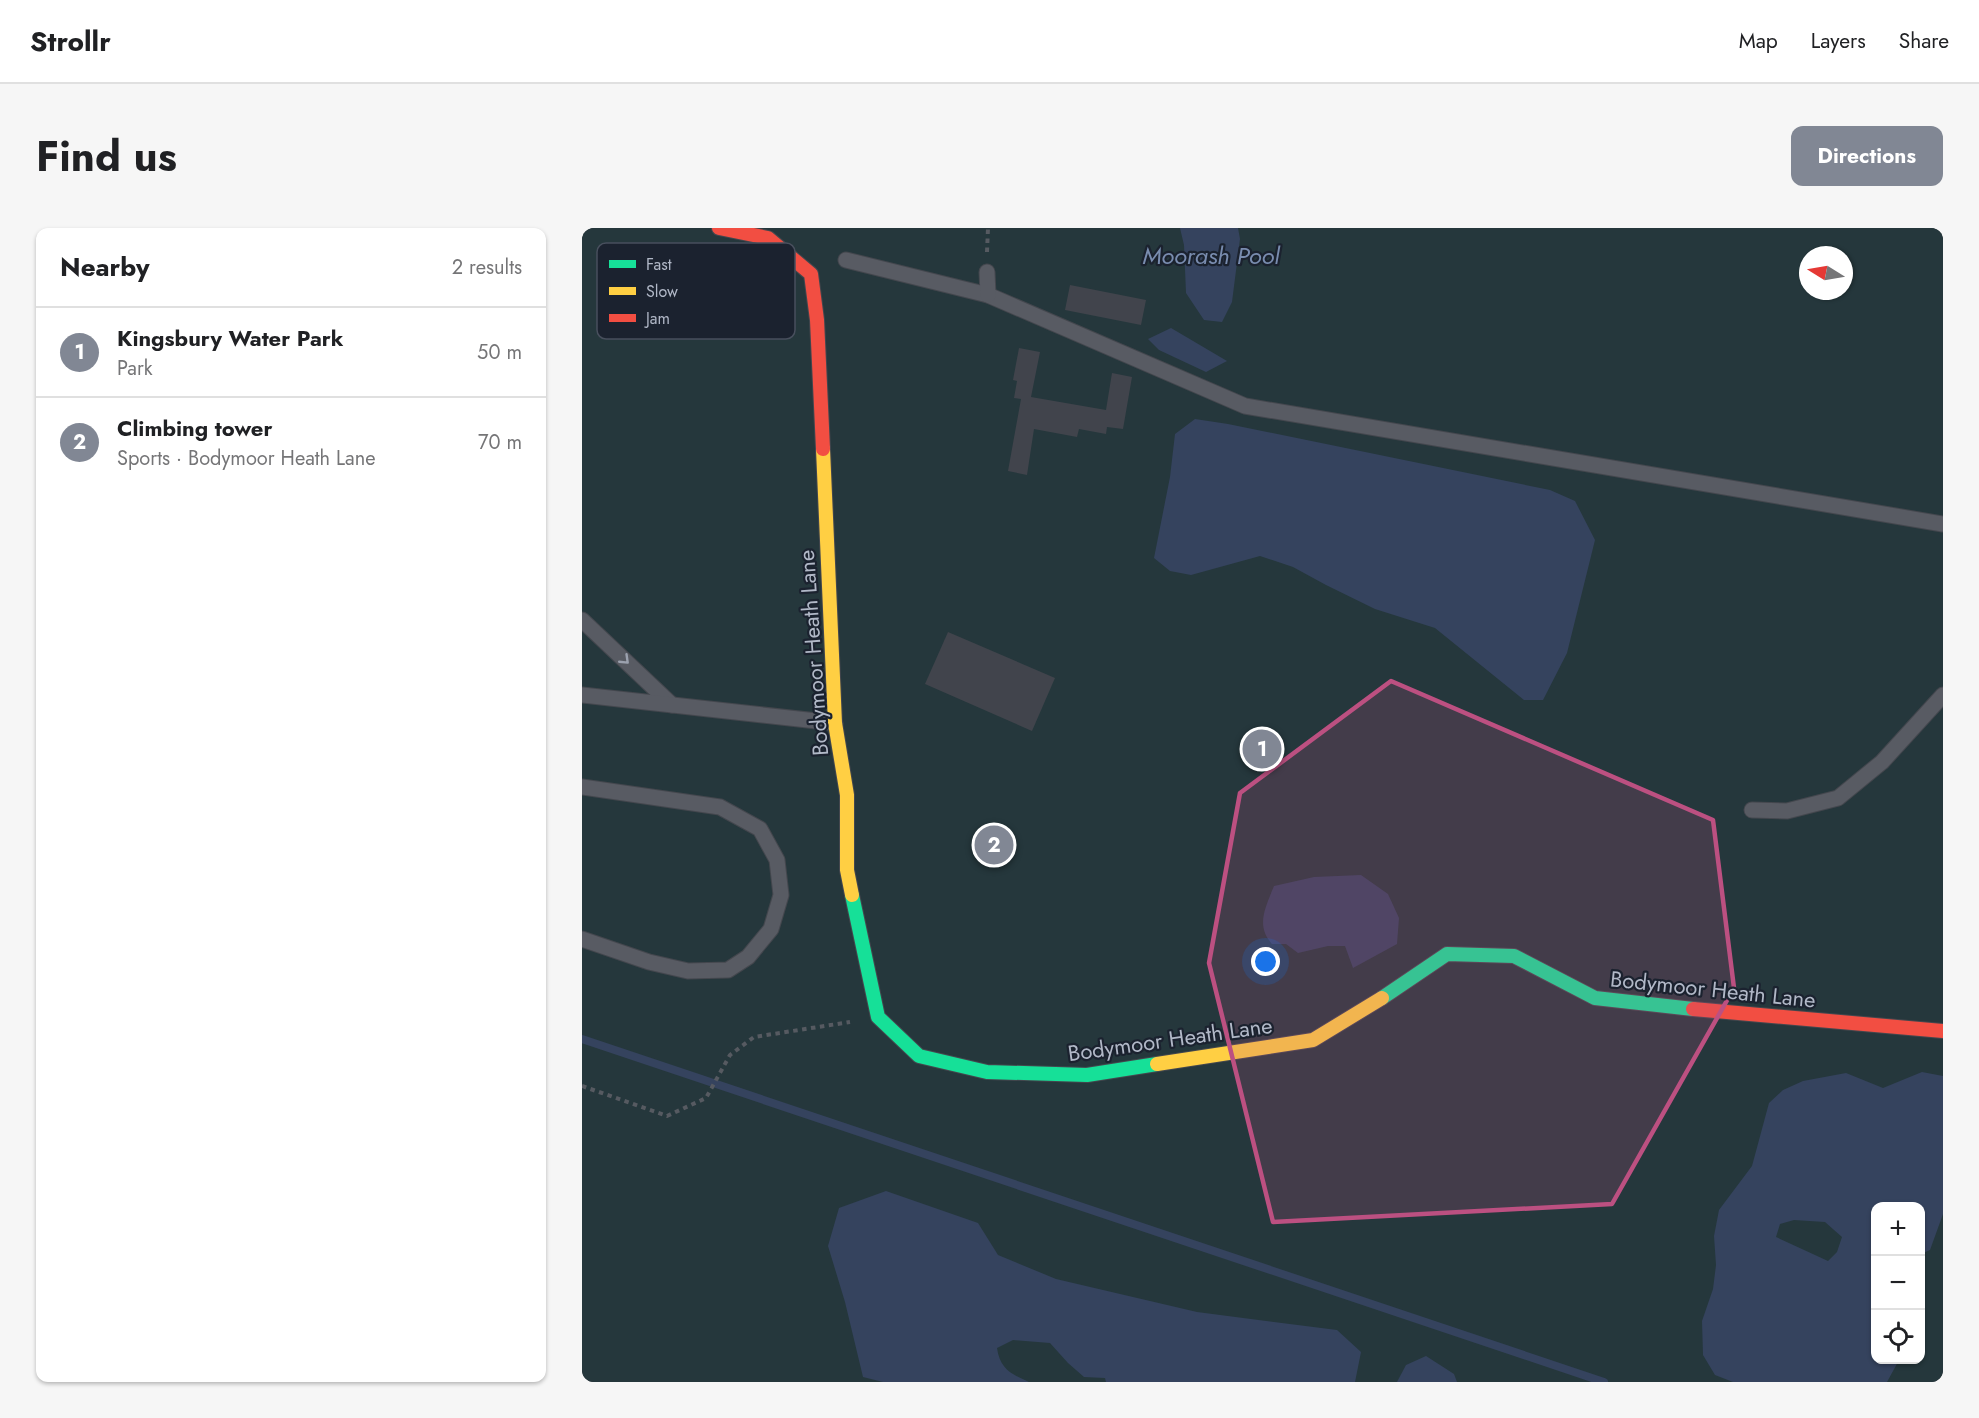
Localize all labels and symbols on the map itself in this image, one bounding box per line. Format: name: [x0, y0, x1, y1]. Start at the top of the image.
water label: Moorash Pool: [1142, 238, 1281, 273]
legend: [597, 243, 795, 339]
north arrow: [1799, 246, 1853, 300]
text: Fast: [646, 253, 672, 276]
text: Slow: [646, 280, 678, 303]
text: Jam: [644, 307, 670, 330]
street label: Bodymoor Heath Lane: [790, 549, 836, 757]
one-way arrow: [617, 652, 628, 663]
pin: 1: [1242, 726, 1282, 772]
pin: 2: [974, 822, 1014, 868]
your location: [1251, 947, 1280, 976]
street label: Bodymoor Heath Lane: [1609, 962, 1817, 1016]
street label: Bodymoor Heath Lane: [1066, 1009, 1274, 1069]

